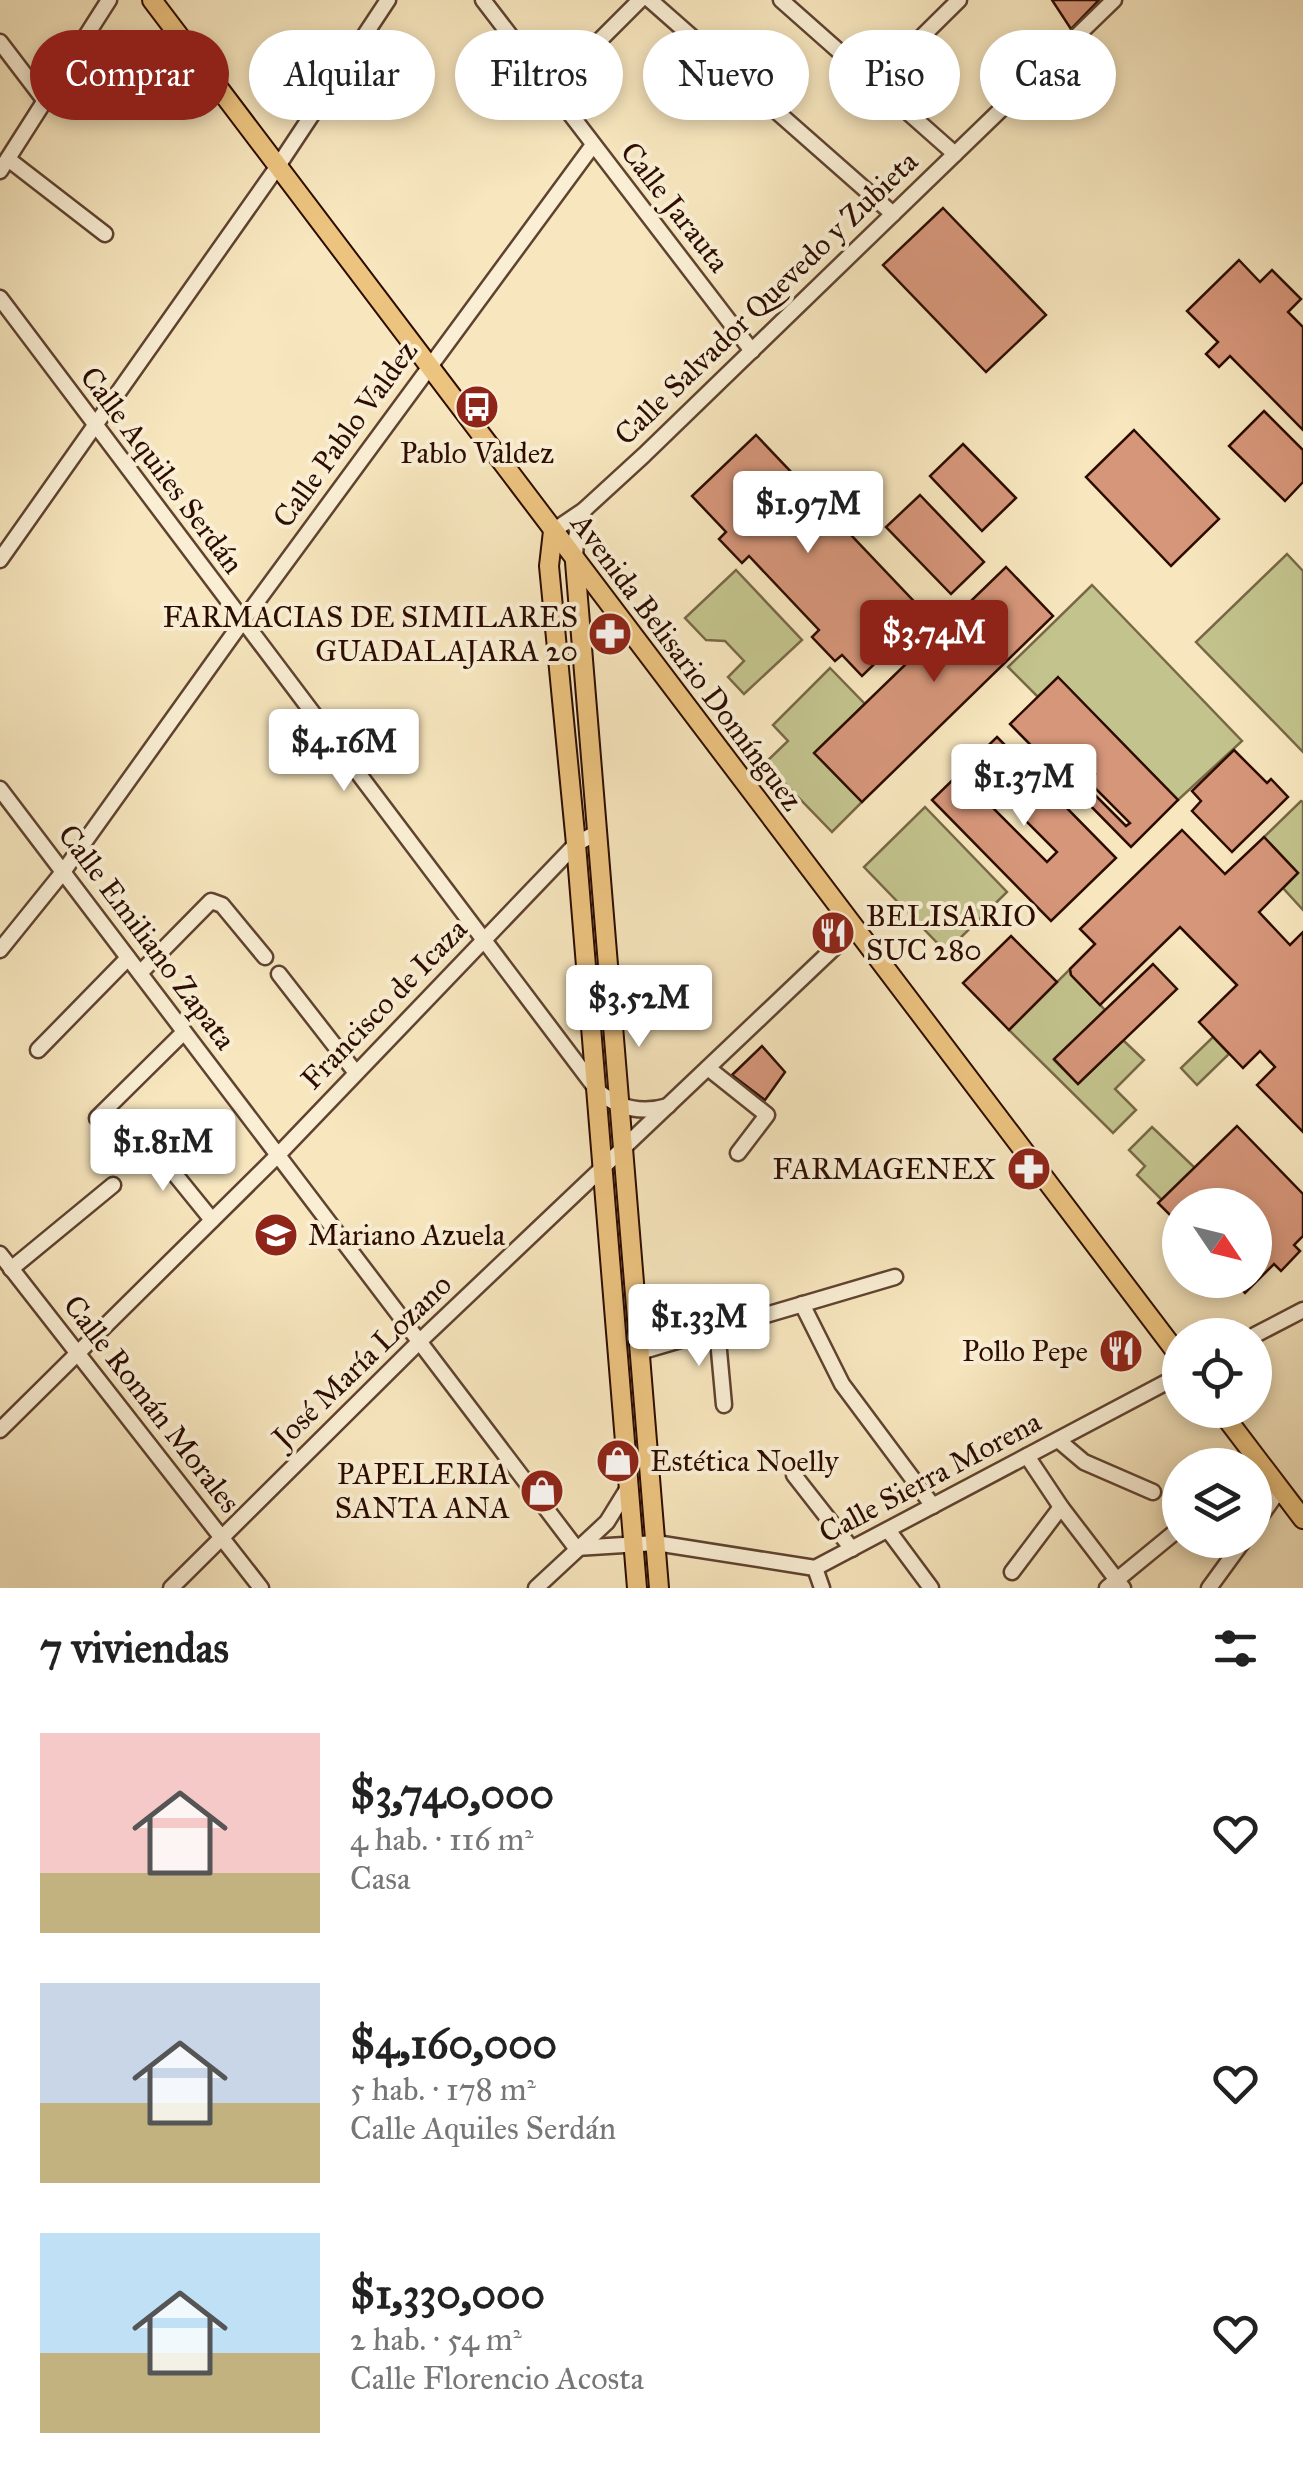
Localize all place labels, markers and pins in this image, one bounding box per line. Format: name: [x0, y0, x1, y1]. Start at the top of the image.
bus stop icon: Pablo Valdez: [454, 384, 500, 430]
place label: Pablo Valdez: [400, 435, 554, 471]
pin: $1.97M: [727, 471, 889, 556]
place label: FARMACIAS DE SIMILARES GUADALAJARA 20: [163, 599, 578, 669]
pin: $3.74M: [853, 600, 1015, 685]
pharmacy icon: FARMACIAS DE SIMILARES GUADALAJARA 20: [587, 611, 633, 657]
pin: $4.16M: [263, 709, 425, 794]
pin: $1.37M: [943, 744, 1105, 829]
place label: BELISARIO SUC 280: [866, 898, 1036, 968]
restaurant icon: BELISARIO SUC 280: [810, 910, 856, 956]
pin: $3.52M: [558, 965, 720, 1050]
pin: $1.81M: [82, 1109, 244, 1194]
pharmacy icon: FARMAGENEX: [1006, 1146, 1052, 1192]
place label: FARMAGENEX: [773, 1151, 996, 1187]
school or university icon: Mariano Azuela: [253, 1212, 299, 1258]
place label: Mariano Azuela: [308, 1217, 505, 1253]
pin: $1.33M: [618, 1284, 780, 1369]
restaurant icon: Pollo Pepe: [1098, 1328, 1144, 1374]
place label: Pollo Pepe: [962, 1333, 1088, 1369]
shop icon: Estética Noelly: [595, 1438, 641, 1484]
place label: Estética Noelly: [650, 1443, 840, 1479]
place label: PAPELERIA SANTA ANA: [335, 1456, 510, 1526]
shop icon: PAPELERIA SANTA ANA: [519, 1468, 565, 1514]

